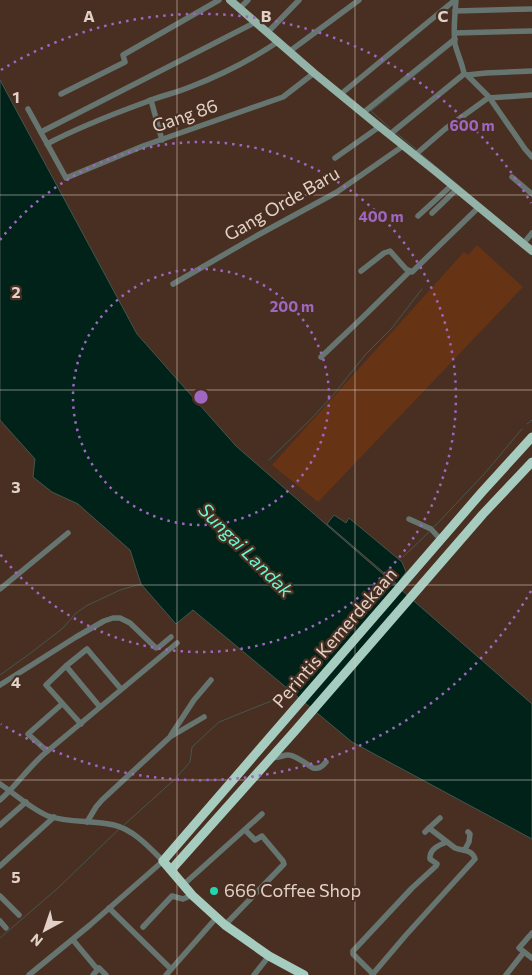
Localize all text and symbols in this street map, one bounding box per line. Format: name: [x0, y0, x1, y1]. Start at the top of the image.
text: A: [83, 6, 95, 25]
text: B: [261, 6, 272, 25]
text: C: [438, 6, 449, 25]
text: 1: [12, 87, 20, 106]
street label: Gang 86: [149, 94, 220, 137]
text: 600 m: [449, 116, 495, 134]
street label: Gang Orde Baru: [220, 161, 343, 245]
text: 400 m: [358, 207, 404, 225]
text: 2: [11, 282, 21, 301]
text: 200 m: [270, 297, 314, 315]
centre of rings: [192, 388, 210, 406]
text: 3: [11, 477, 21, 496]
water label: Sungai Landak: [194, 498, 299, 602]
street label: Perintis Kemerdekaan: [268, 563, 401, 712]
text: 4: [11, 672, 21, 691]
text: 5: [11, 867, 21, 886]
place label: 666 Coffee Shop: [224, 879, 361, 901]
marker: 666 Coffee Shop: [208, 885, 220, 897]
north arrow: [20, 905, 70, 955]
text: N: [27, 930, 46, 950]

